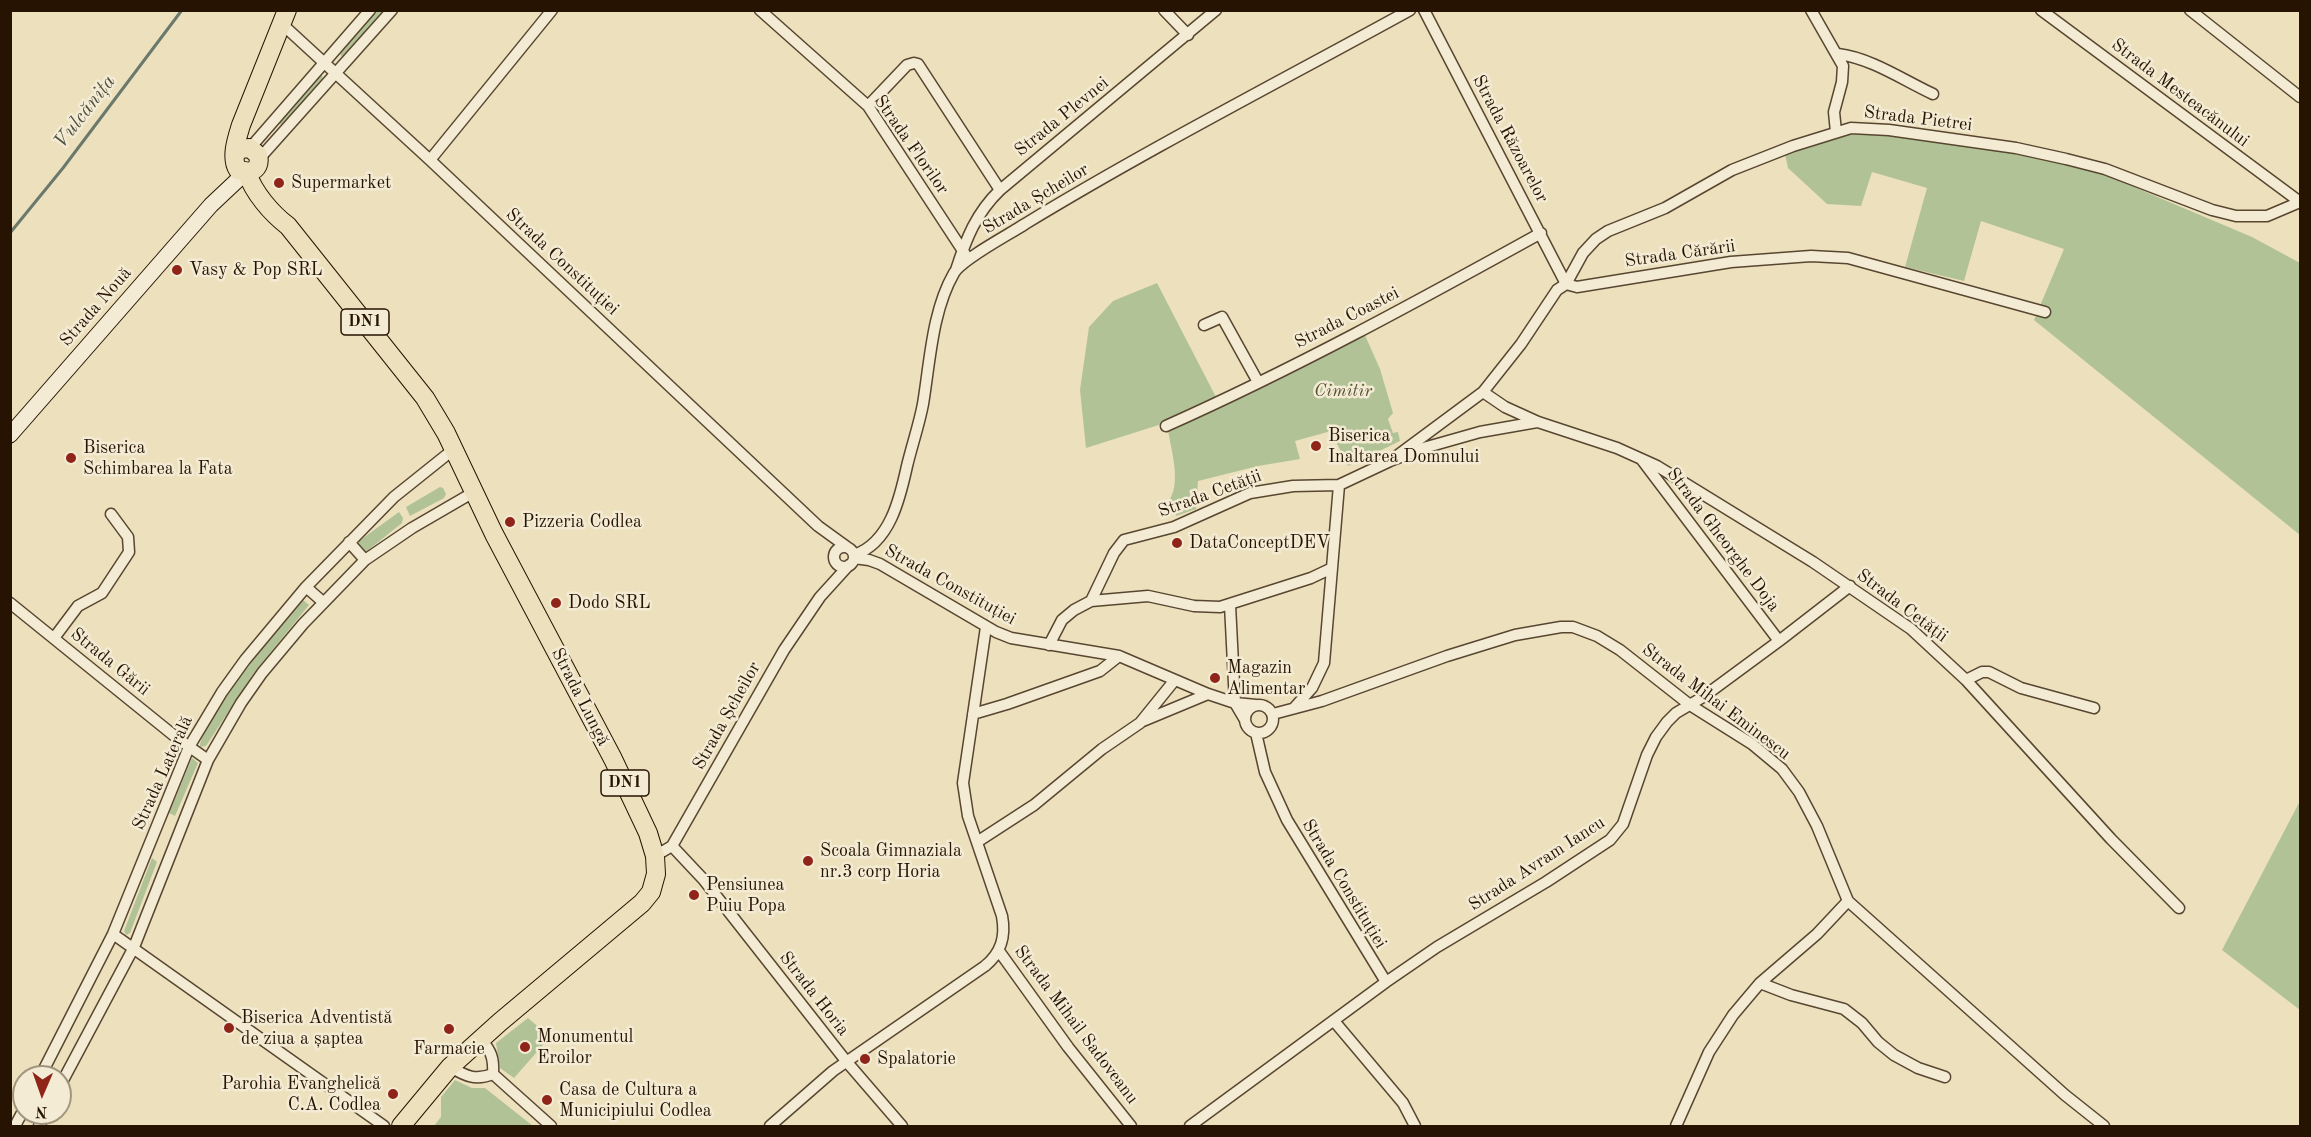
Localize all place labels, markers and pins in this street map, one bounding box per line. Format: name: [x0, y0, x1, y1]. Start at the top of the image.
place label: Supermarket: [291, 172, 391, 194]
marker: Supermarket: [272, 176, 286, 190]
place label: Vasy & Pop SRL: [189, 259, 323, 281]
marker: Vasy & Pop SRL: [170, 263, 184, 277]
place label: Biserica Inaltarea Domnului: [1328, 425, 1479, 468]
place label: Biserica Schimbarea la Fata: [83, 437, 233, 480]
marker: Biserica Inaltarea Domnului: [1309, 439, 1323, 453]
marker: Biserica Schimbarea la Fata: [64, 451, 78, 465]
place label: Pizzeria Codlea: [522, 511, 642, 533]
marker: Pizzeria Codlea: [503, 515, 517, 529]
place label: DataConceptDEV: [1189, 532, 1330, 554]
marker: DataConceptDEV: [1170, 536, 1184, 550]
place label: Dodo SRL: [568, 592, 650, 614]
marker: Dodo SRL: [549, 596, 563, 610]
place label: Magazin Alimentar: [1227, 657, 1305, 700]
marker: Magazin Alimentar: [1208, 671, 1222, 685]
place label: Scoala Gimnaziala nr.3 corp Horia: [820, 840, 962, 882]
marker: Scoala Gimnaziala nr.3 corp Horia: [801, 854, 815, 868]
place label: Pensiunea Puiu Popa: [706, 874, 786, 916]
marker: Pensiunea Puiu Popa: [687, 888, 701, 902]
place label: Biserica Adventistă de ziua a șaptea: [241, 1007, 392, 1050]
marker: Biserica Adventistă de ziua a șaptea: [222, 1021, 236, 1035]
marker: Farmacie: [442, 1022, 456, 1036]
place label: Monumentul Eroilor: [537, 1026, 633, 1068]
place label: Farmacie: [413, 1038, 485, 1060]
marker: Monumentul Eroilor: [518, 1040, 532, 1054]
place label: Spalatorie: [877, 1048, 956, 1070]
marker: Spalatorie: [858, 1052, 872, 1066]
place label: Parohia Evanghelică C.A. Codlea: [222, 1073, 381, 1116]
place label: Casa de Cultura a Municipiului Codlea: [559, 1079, 712, 1122]
marker: Parohia Evanghelică C.A. Codlea: [386, 1087, 400, 1101]
marker: Casa de Cultura a Municipiului Codlea: [540, 1093, 554, 1107]

